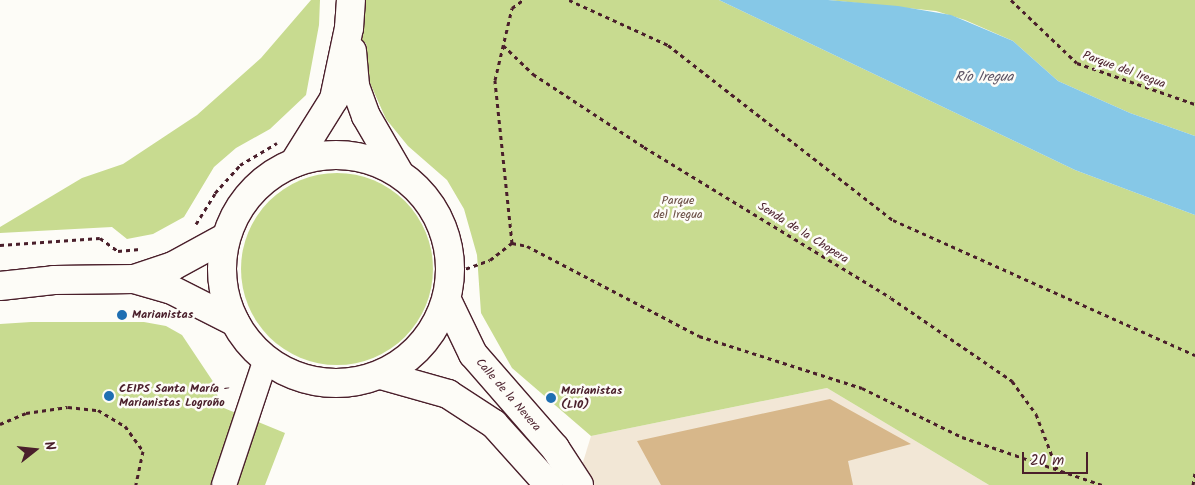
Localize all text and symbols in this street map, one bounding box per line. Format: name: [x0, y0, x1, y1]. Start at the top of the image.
street label: Parque del Iregua: [1081, 48, 1167, 92]
water label: Río Iregua: [955, 69, 1013, 85]
park label: Parque del Iregua: [653, 194, 703, 222]
street label: Senda de la Chopera: [755, 199, 851, 267]
place label: Marianistas: [132, 308, 193, 322]
marker: Marianistas: [116, 309, 128, 321]
street label: Calle de la Nevera: [472, 356, 544, 434]
place label: CEIPS Santa María - Marianistas Logroño: [119, 382, 230, 410]
place label: Marianistas (L10): [561, 384, 622, 412]
marker: CEIPS Santa María - Marianistas Logroño: [103, 390, 115, 402]
marker: Marianistas (L10): [545, 392, 557, 404]
north arrow: [10, 425, 60, 475]
text: N: [38, 439, 61, 453]
scale bar: [1025, 442, 1091, 474]
text: 20 m: [1030, 449, 1064, 473]

